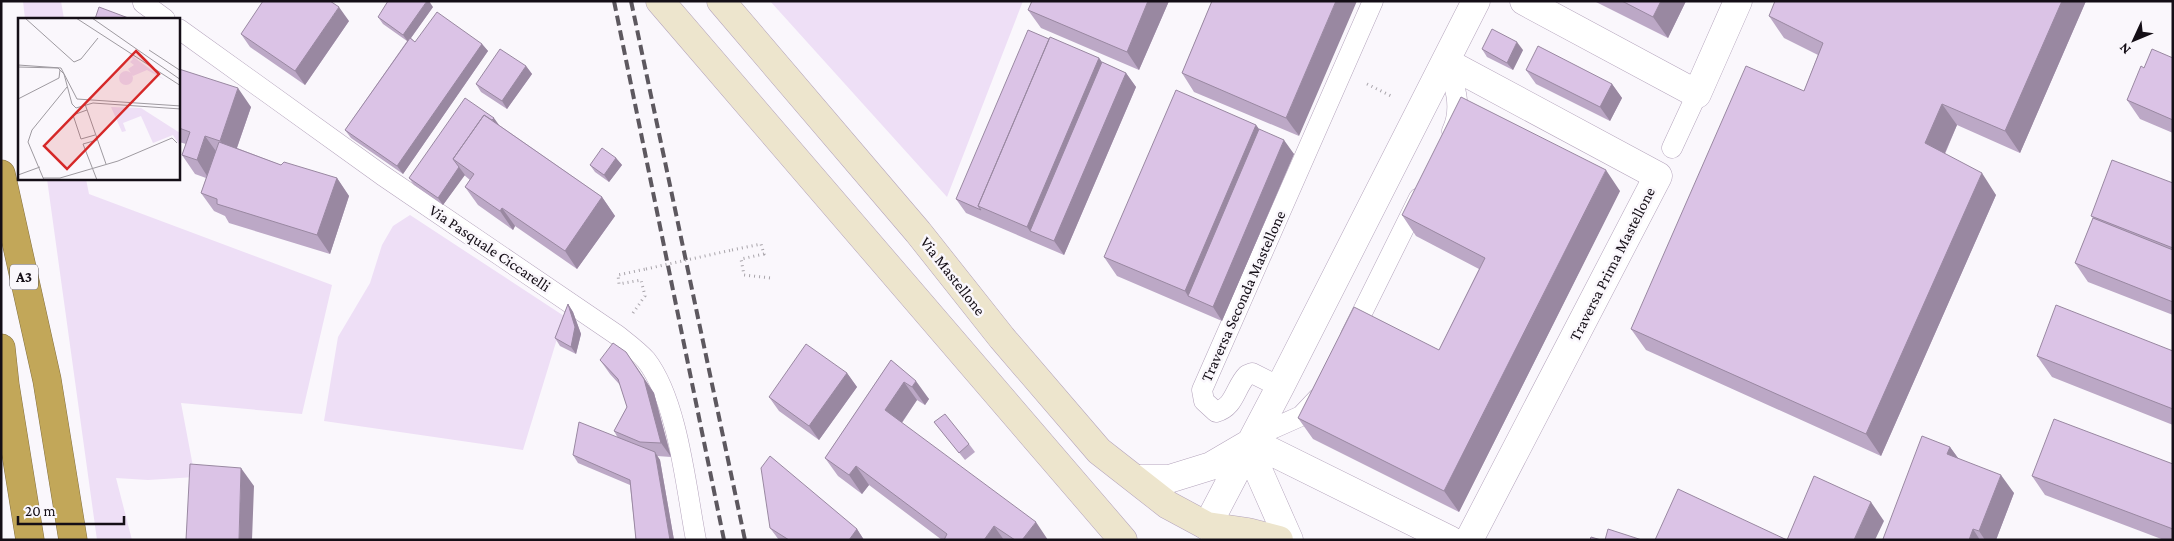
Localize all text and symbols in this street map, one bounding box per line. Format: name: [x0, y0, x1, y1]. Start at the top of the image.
north arrow: [2109, 15, 2159, 65]
inset map: [18, 18, 180, 180]
text: N: [2115, 40, 2134, 58]
street label: Traversa Prima Mastellone: [1566, 184, 1658, 344]
street label: Via Pasquale Ciccarelli: [426, 201, 554, 296]
street label: Traversa Seconda Mastellone: [1198, 208, 1288, 384]
street label: Via Mastellone: [917, 233, 989, 319]
road number: A3: [10, 264, 38, 290]
scale bar: [18, 494, 124, 526]
text: 20 m: [25, 503, 56, 519]

